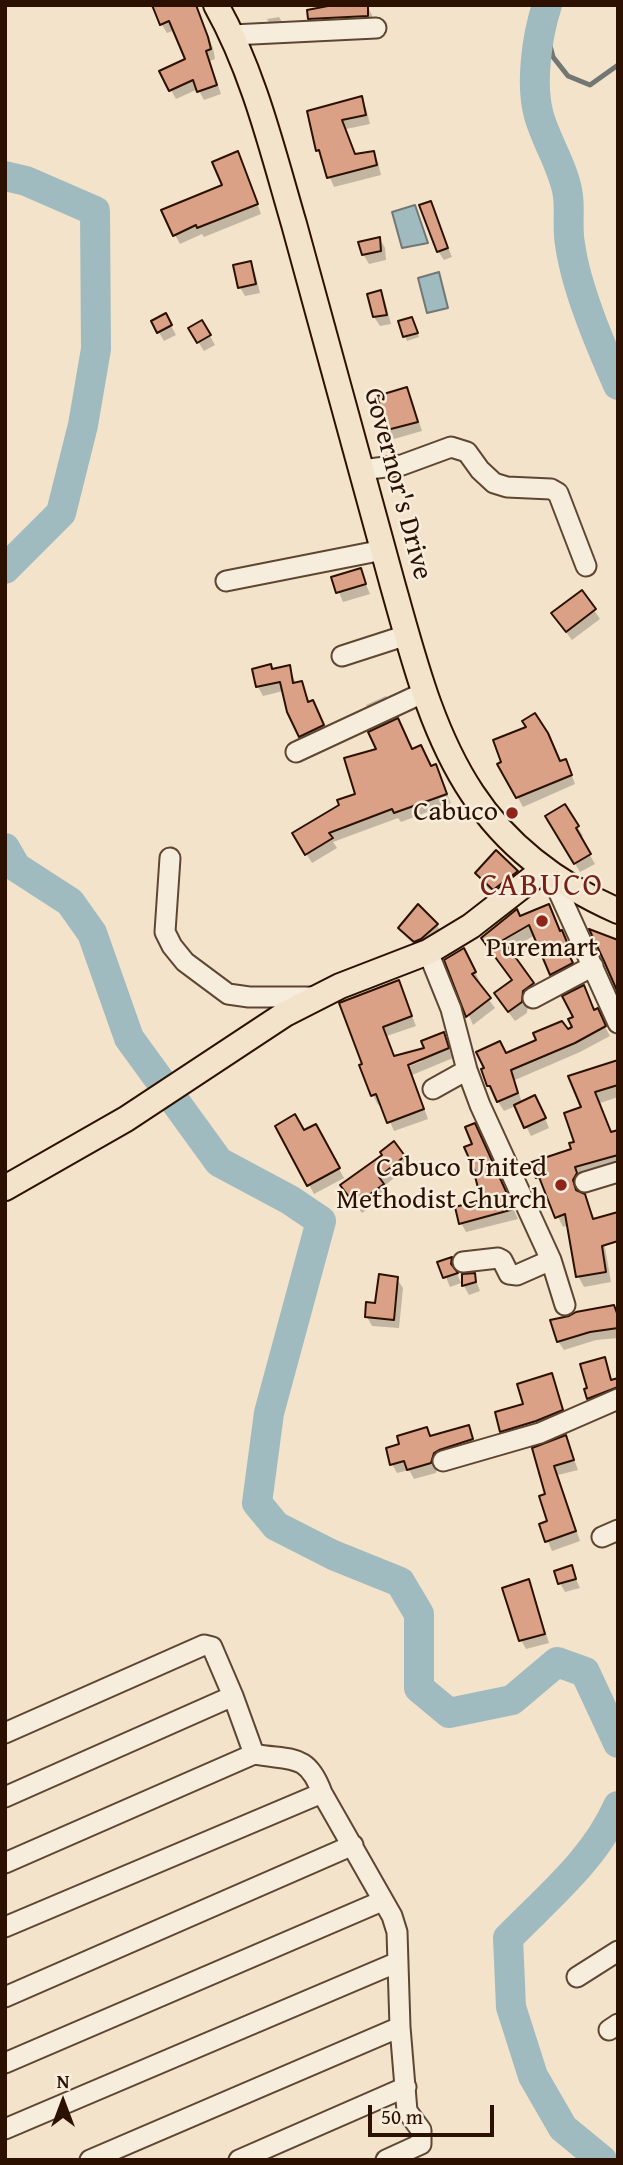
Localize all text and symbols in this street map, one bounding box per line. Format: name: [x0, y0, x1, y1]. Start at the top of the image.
street label: Governor's Drive: [355, 384, 439, 584]
place label: Cabuco: [413, 796, 498, 830]
marker: Cabuco: [504, 805, 520, 821]
district label: CABUCO: [481, 868, 603, 906]
marker: Puremart: [534, 913, 550, 929]
place label: Puremart: [486, 932, 598, 966]
place label: Cabuco United Methodist Church: [336, 1152, 547, 1218]
marker: Cabuco United Methodist Church: [553, 1177, 569, 1193]
north arrow: [28, 2067, 98, 2137]
text: N: [57, 2067, 69, 2095]
scale bar: [371, 2092, 497, 2136]
text: 50 m: [381, 2101, 423, 2132]

